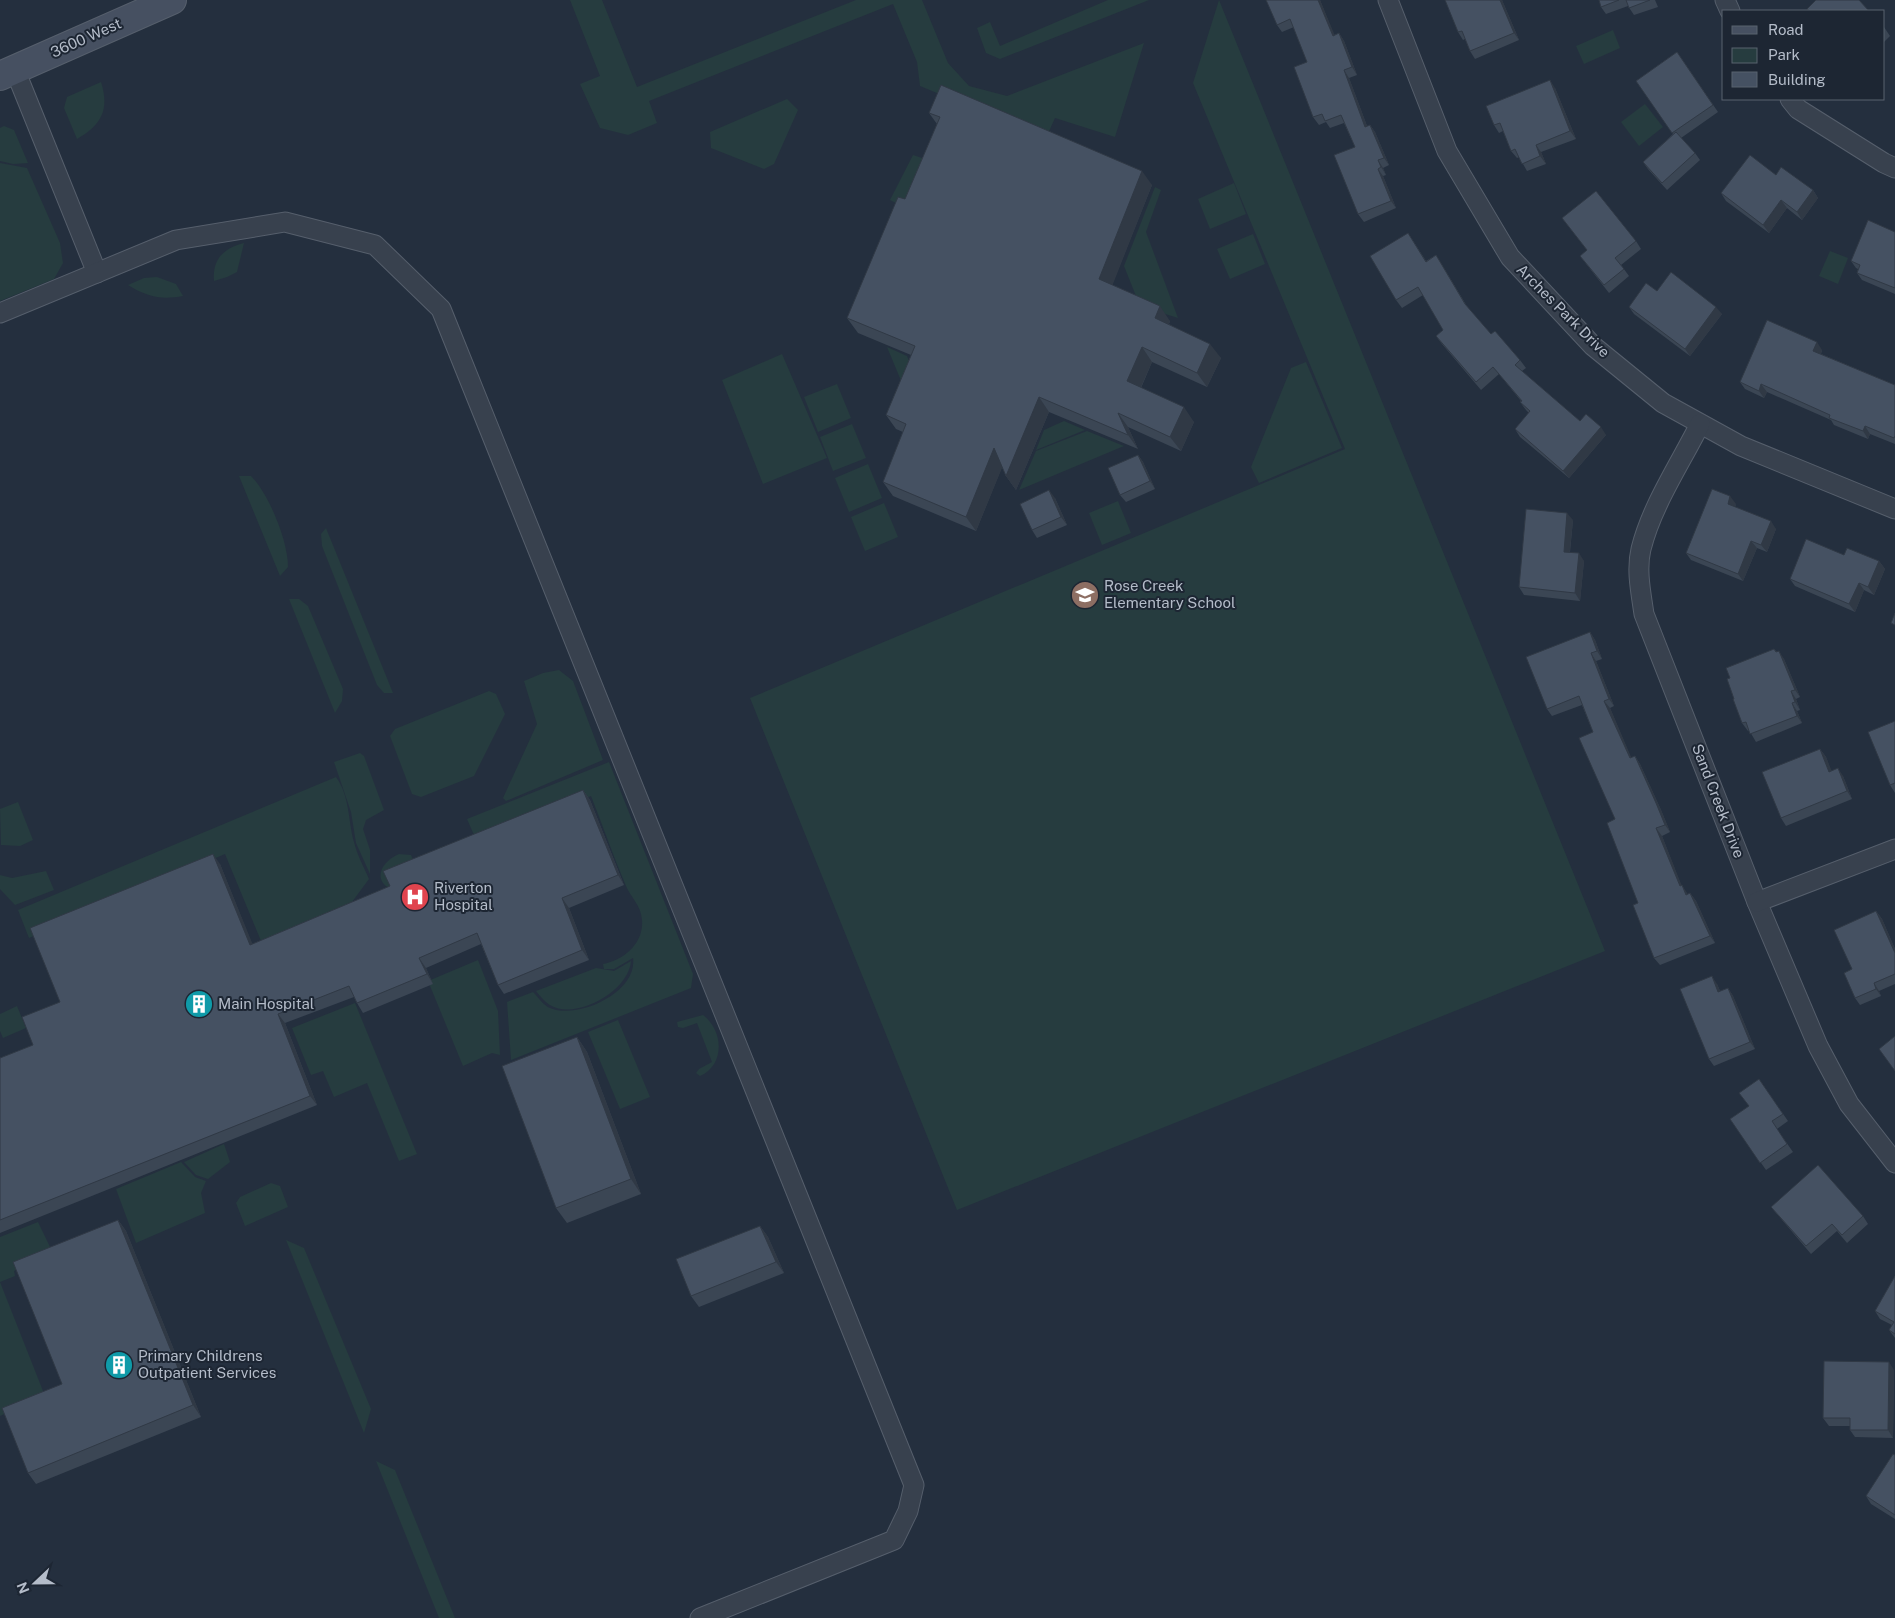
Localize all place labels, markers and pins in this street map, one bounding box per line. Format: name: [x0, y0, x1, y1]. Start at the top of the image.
place label: Rose Creek Elementary School: [1104, 577, 1236, 611]
school or university icon: Rose Creek Elementary School: [1070, 580, 1100, 610]
place label: Riverton Hospital: [434, 879, 493, 913]
hospital icon: Riverton Hospital: [400, 882, 430, 912]
building icon: Main Hospital: [184, 989, 214, 1019]
place label: Main Hospital: [218, 995, 314, 1012]
place label: Primary Childrens Outpatient Services: [138, 1347, 276, 1381]
building icon: Primary Childrens Outpatient Services: [104, 1350, 134, 1380]

